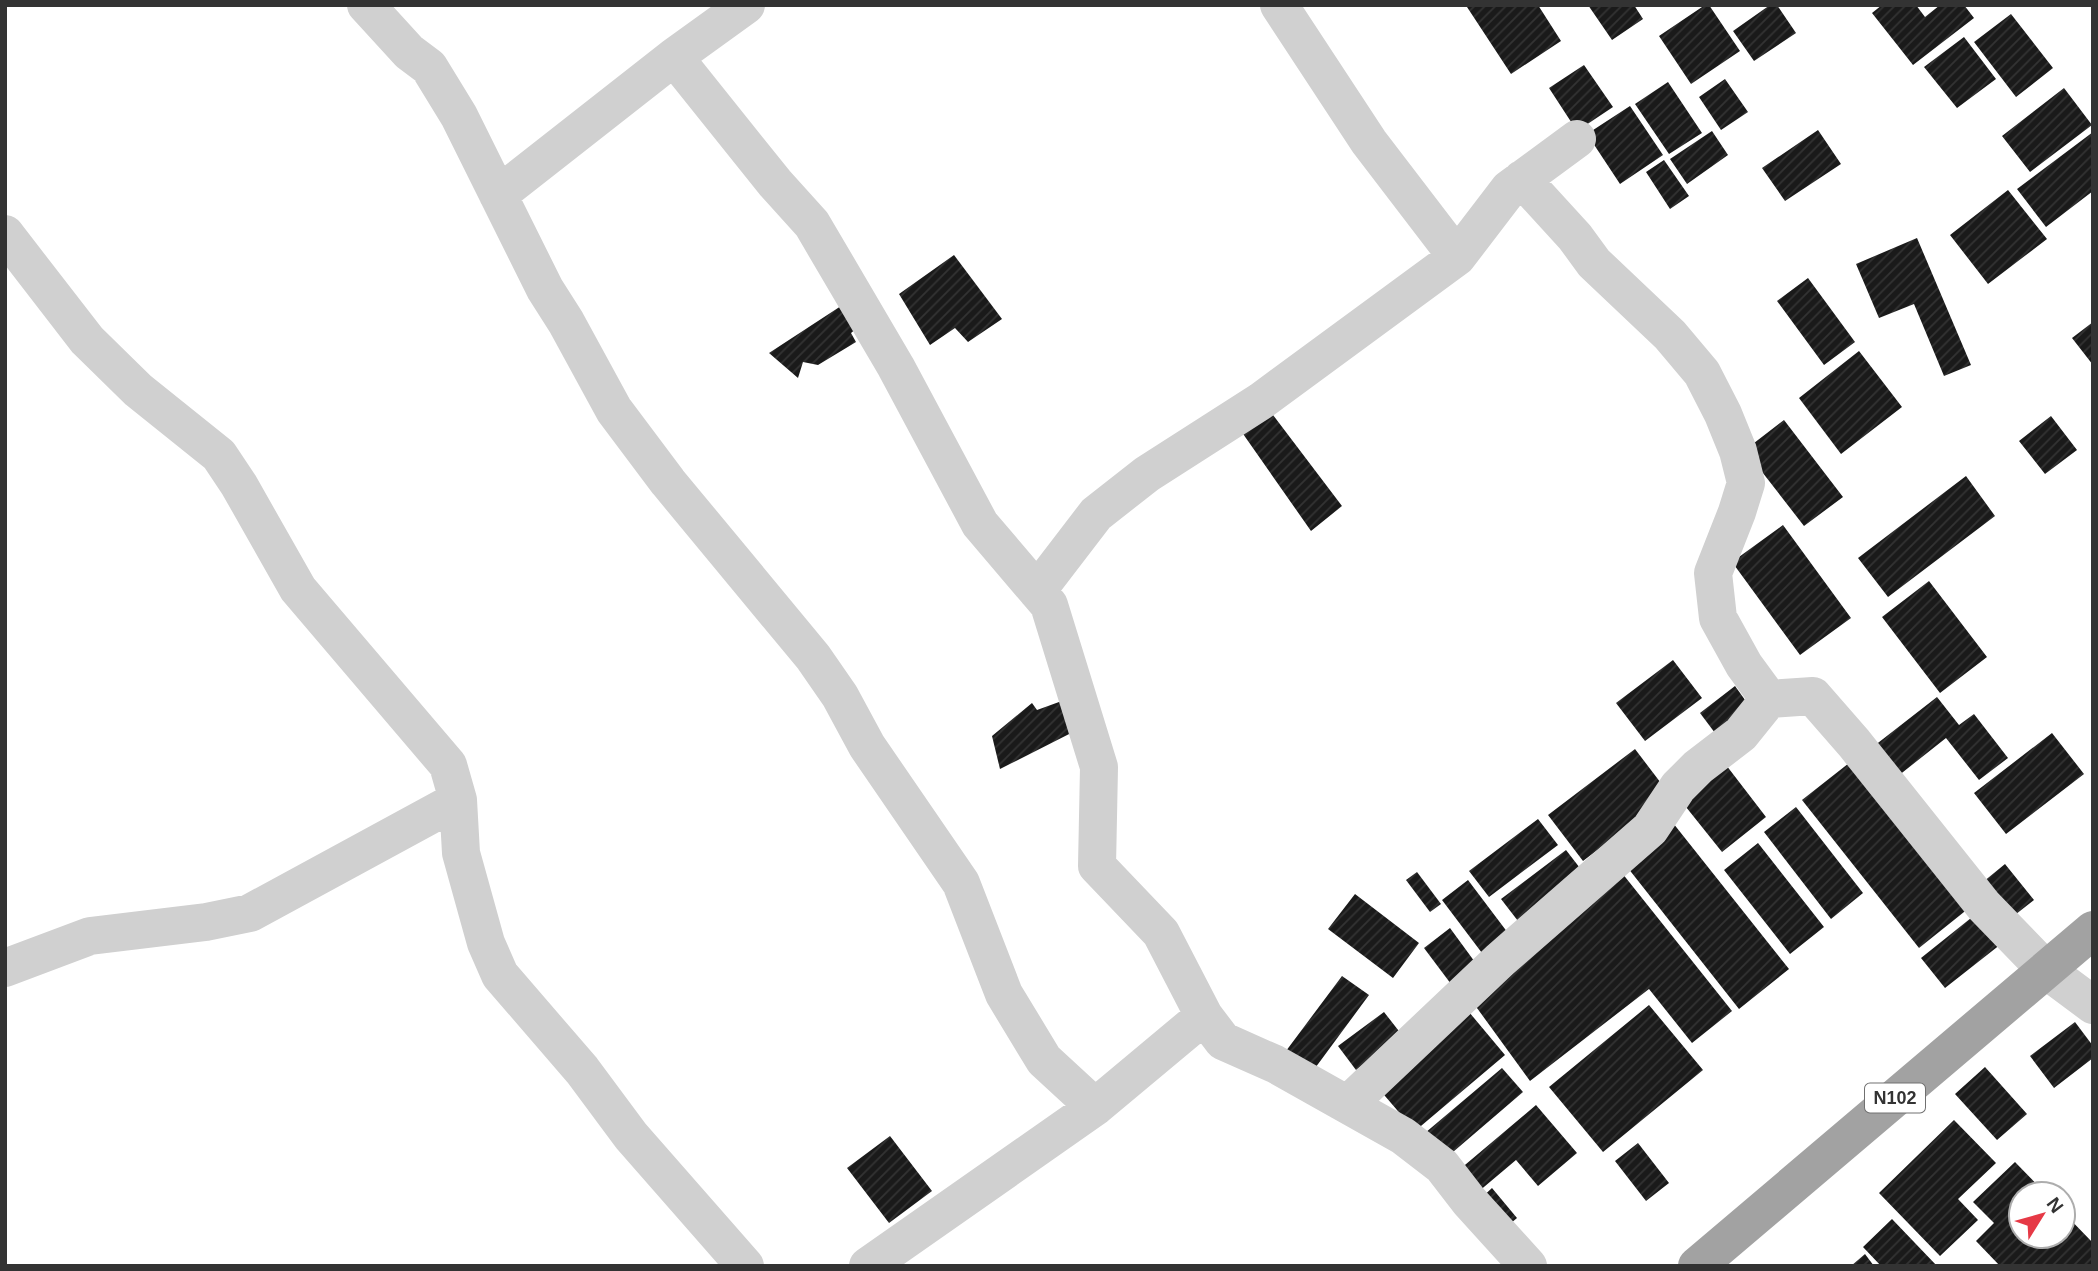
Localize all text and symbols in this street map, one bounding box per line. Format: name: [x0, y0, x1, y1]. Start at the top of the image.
road number: N102: [1865, 1084, 1925, 1112]
north arrow: [2007, 1180, 2077, 1250]
text: N: [2043, 1193, 2068, 1217]

